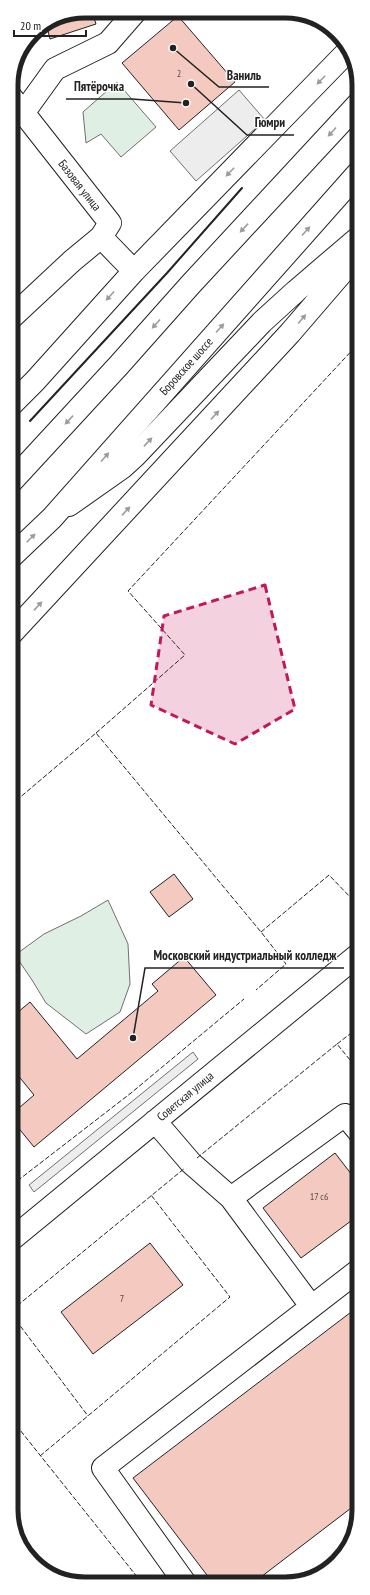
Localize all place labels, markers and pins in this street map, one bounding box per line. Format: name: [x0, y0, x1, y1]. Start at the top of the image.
callout: Ваниль: [219, 62, 269, 87]
callout: Пятёрочка: [66, 74, 132, 99]
callout: Гюмри: [247, 110, 294, 135]
callout: Московский индустриальный колледж: [145, 943, 344, 968]

